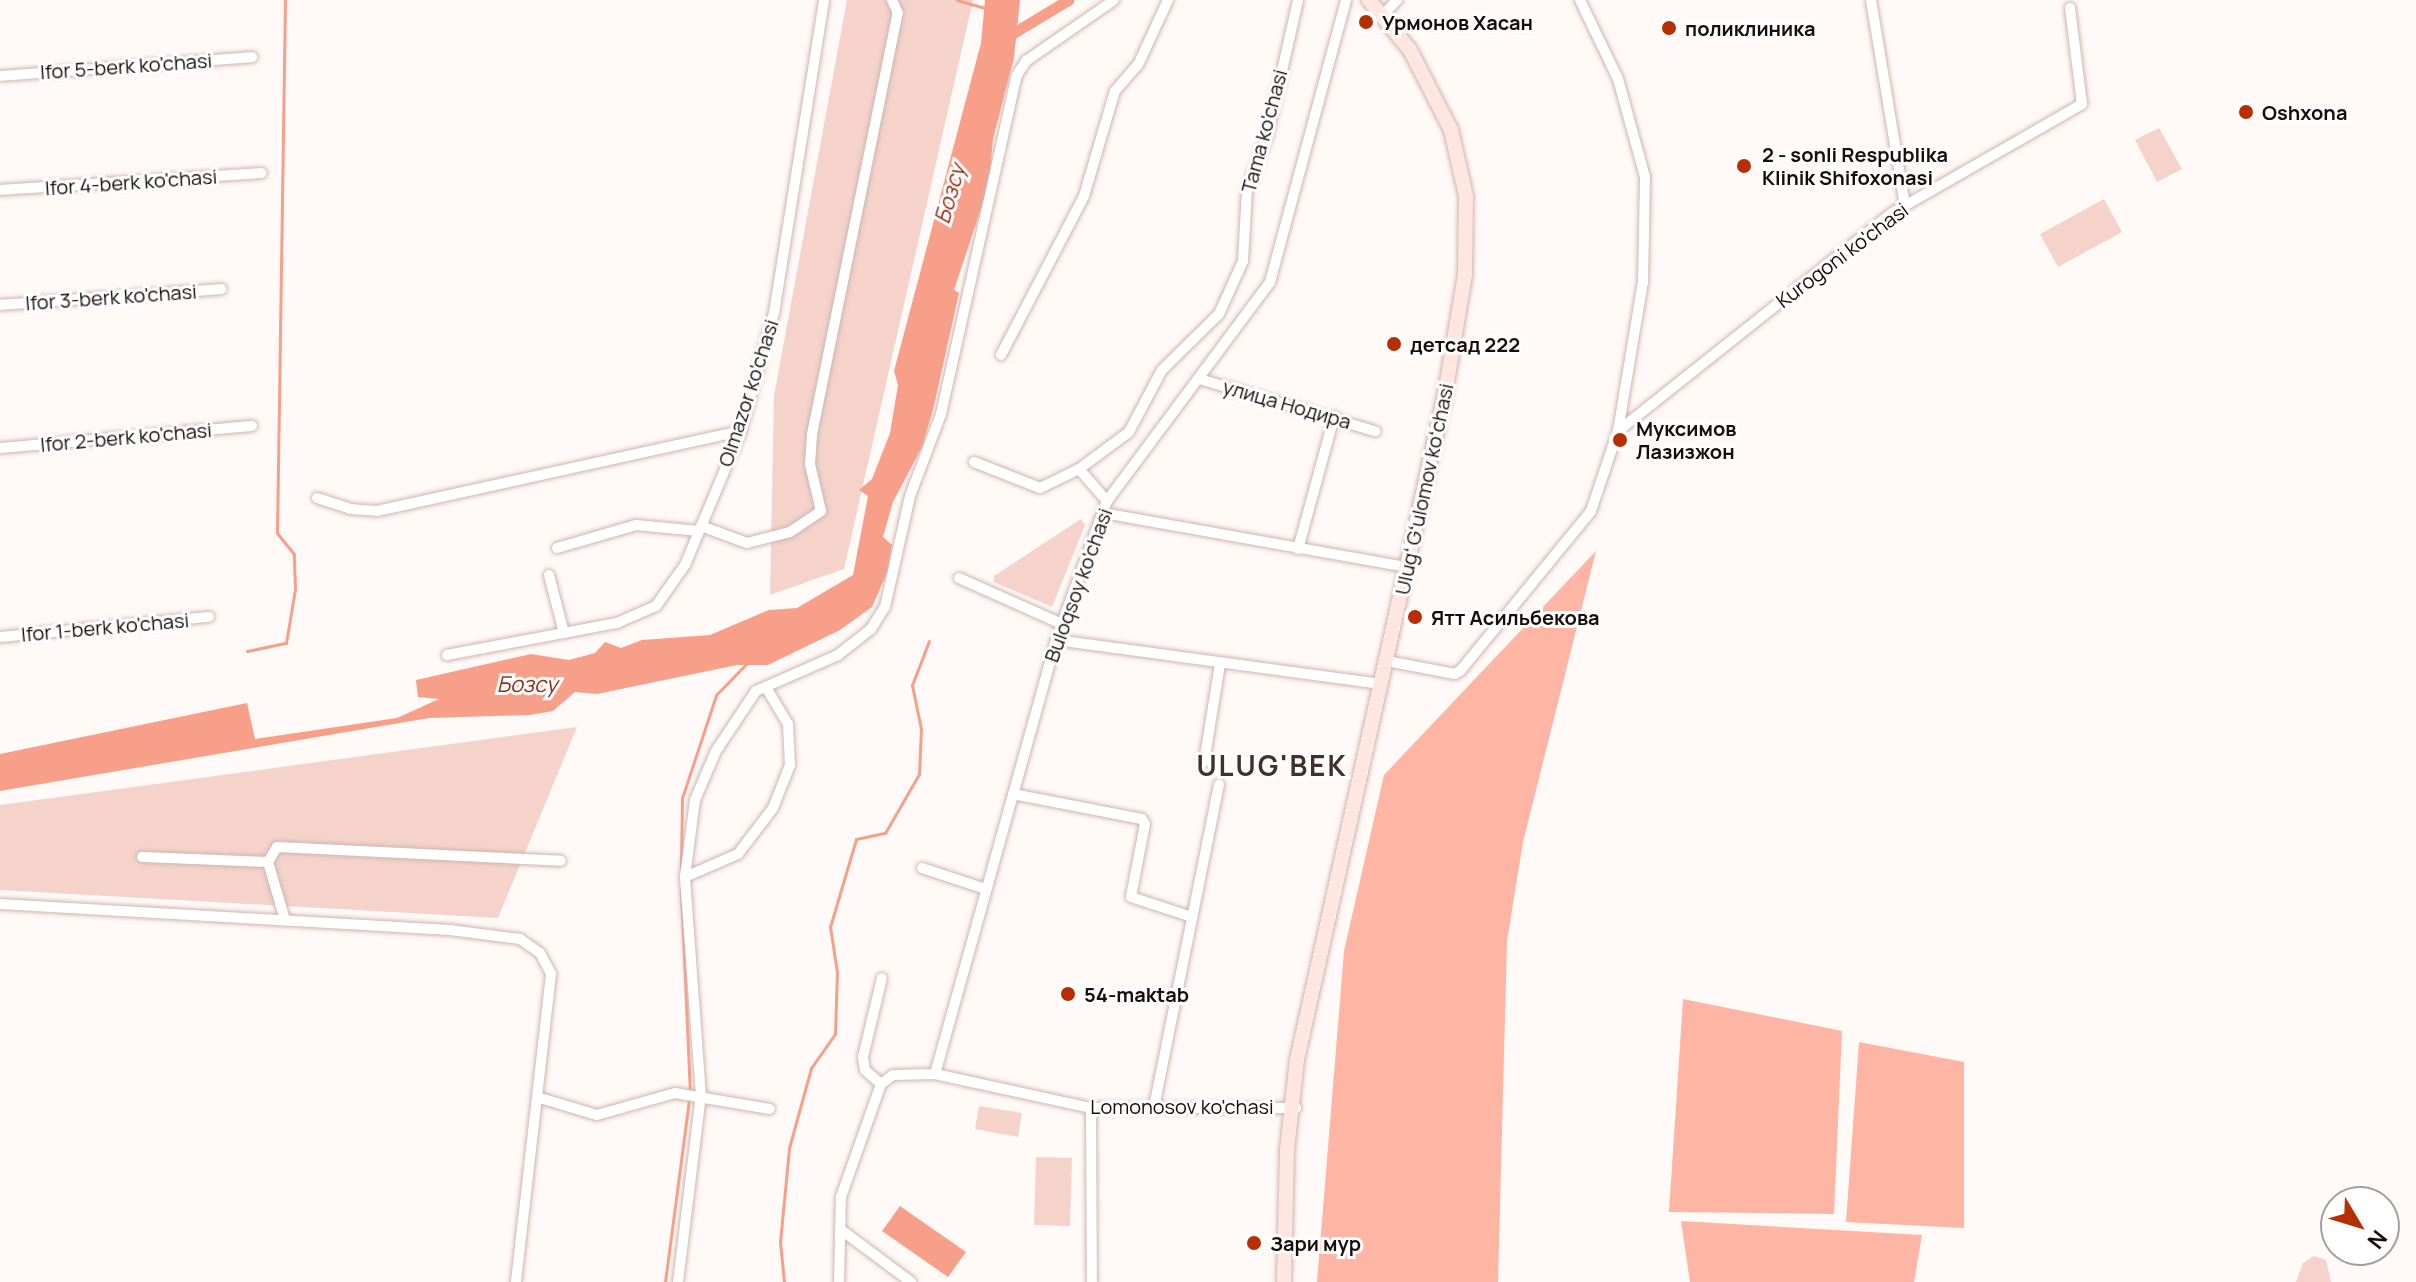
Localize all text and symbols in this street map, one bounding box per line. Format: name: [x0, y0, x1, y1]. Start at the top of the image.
place label: Урмонов Хасан: [1382, 10, 1533, 34]
marker: Урмонов Хасан: [1357, 13, 1375, 31]
place label: поликлиника: [1685, 16, 1815, 40]
marker: поликлиника: [1660, 19, 1678, 37]
street label: Ifor 5-berk ko'chasi: [39, 48, 213, 84]
street label: Tama ko'chasi: [1236, 67, 1292, 195]
place label: Oshxona: [2262, 100, 2347, 124]
marker: Oshxona: [2237, 103, 2255, 121]
place label: 2 - sonli Respublika Klinik Shifoxonasi: [1762, 142, 1948, 189]
marker: 2 - sonli Respublika Klinik Shifoxonasi: [1733, 155, 1755, 177]
water label: Бозсу: [929, 161, 971, 227]
street label: Ifor 4-berk ko'chasi: [44, 164, 218, 200]
street label: Kurogoni ko'chasi: [1771, 198, 1913, 312]
street label: Ifor 3-berk ko'chasi: [25, 279, 197, 315]
street label: Olmazor ko'chasi: [713, 316, 783, 470]
place label: детсад 222: [1410, 332, 1520, 356]
marker: детсад 222: [1385, 335, 1403, 353]
street label: улица Нодира: [1220, 374, 1354, 434]
street label: Ulugʻ Gʻulomov koʻchasi: [1390, 381, 1458, 597]
place label: Муксимов Лазизжон: [1636, 416, 1737, 463]
street label: Ifor 2-berk ko'chasi: [39, 418, 213, 456]
marker: Муксимов Лазизжон: [1611, 431, 1629, 449]
street label: Buloqsoy ko'chasi: [1039, 505, 1117, 665]
place label: Ятт Асильбекова: [1431, 605, 1600, 629]
street label: Ifor 1-berk ko'chasi: [20, 608, 190, 646]
marker: Ятт Асильбекова: [1406, 608, 1424, 626]
water label: Бозсу: [497, 672, 557, 698]
district label: ULUG'BEK: [1196, 748, 1348, 782]
place label: 54-maktab: [1084, 982, 1189, 1006]
marker: 54-maktab: [1059, 985, 1077, 1003]
street label: Lomonosov ko'chasi: [1090, 1094, 1274, 1118]
north arrow: [2320, 1186, 2400, 1266]
text: N: [2361, 1224, 2394, 1255]
place label: Зари мур: [1270, 1231, 1361, 1255]
marker: Зари мур: [1245, 1234, 1263, 1252]

